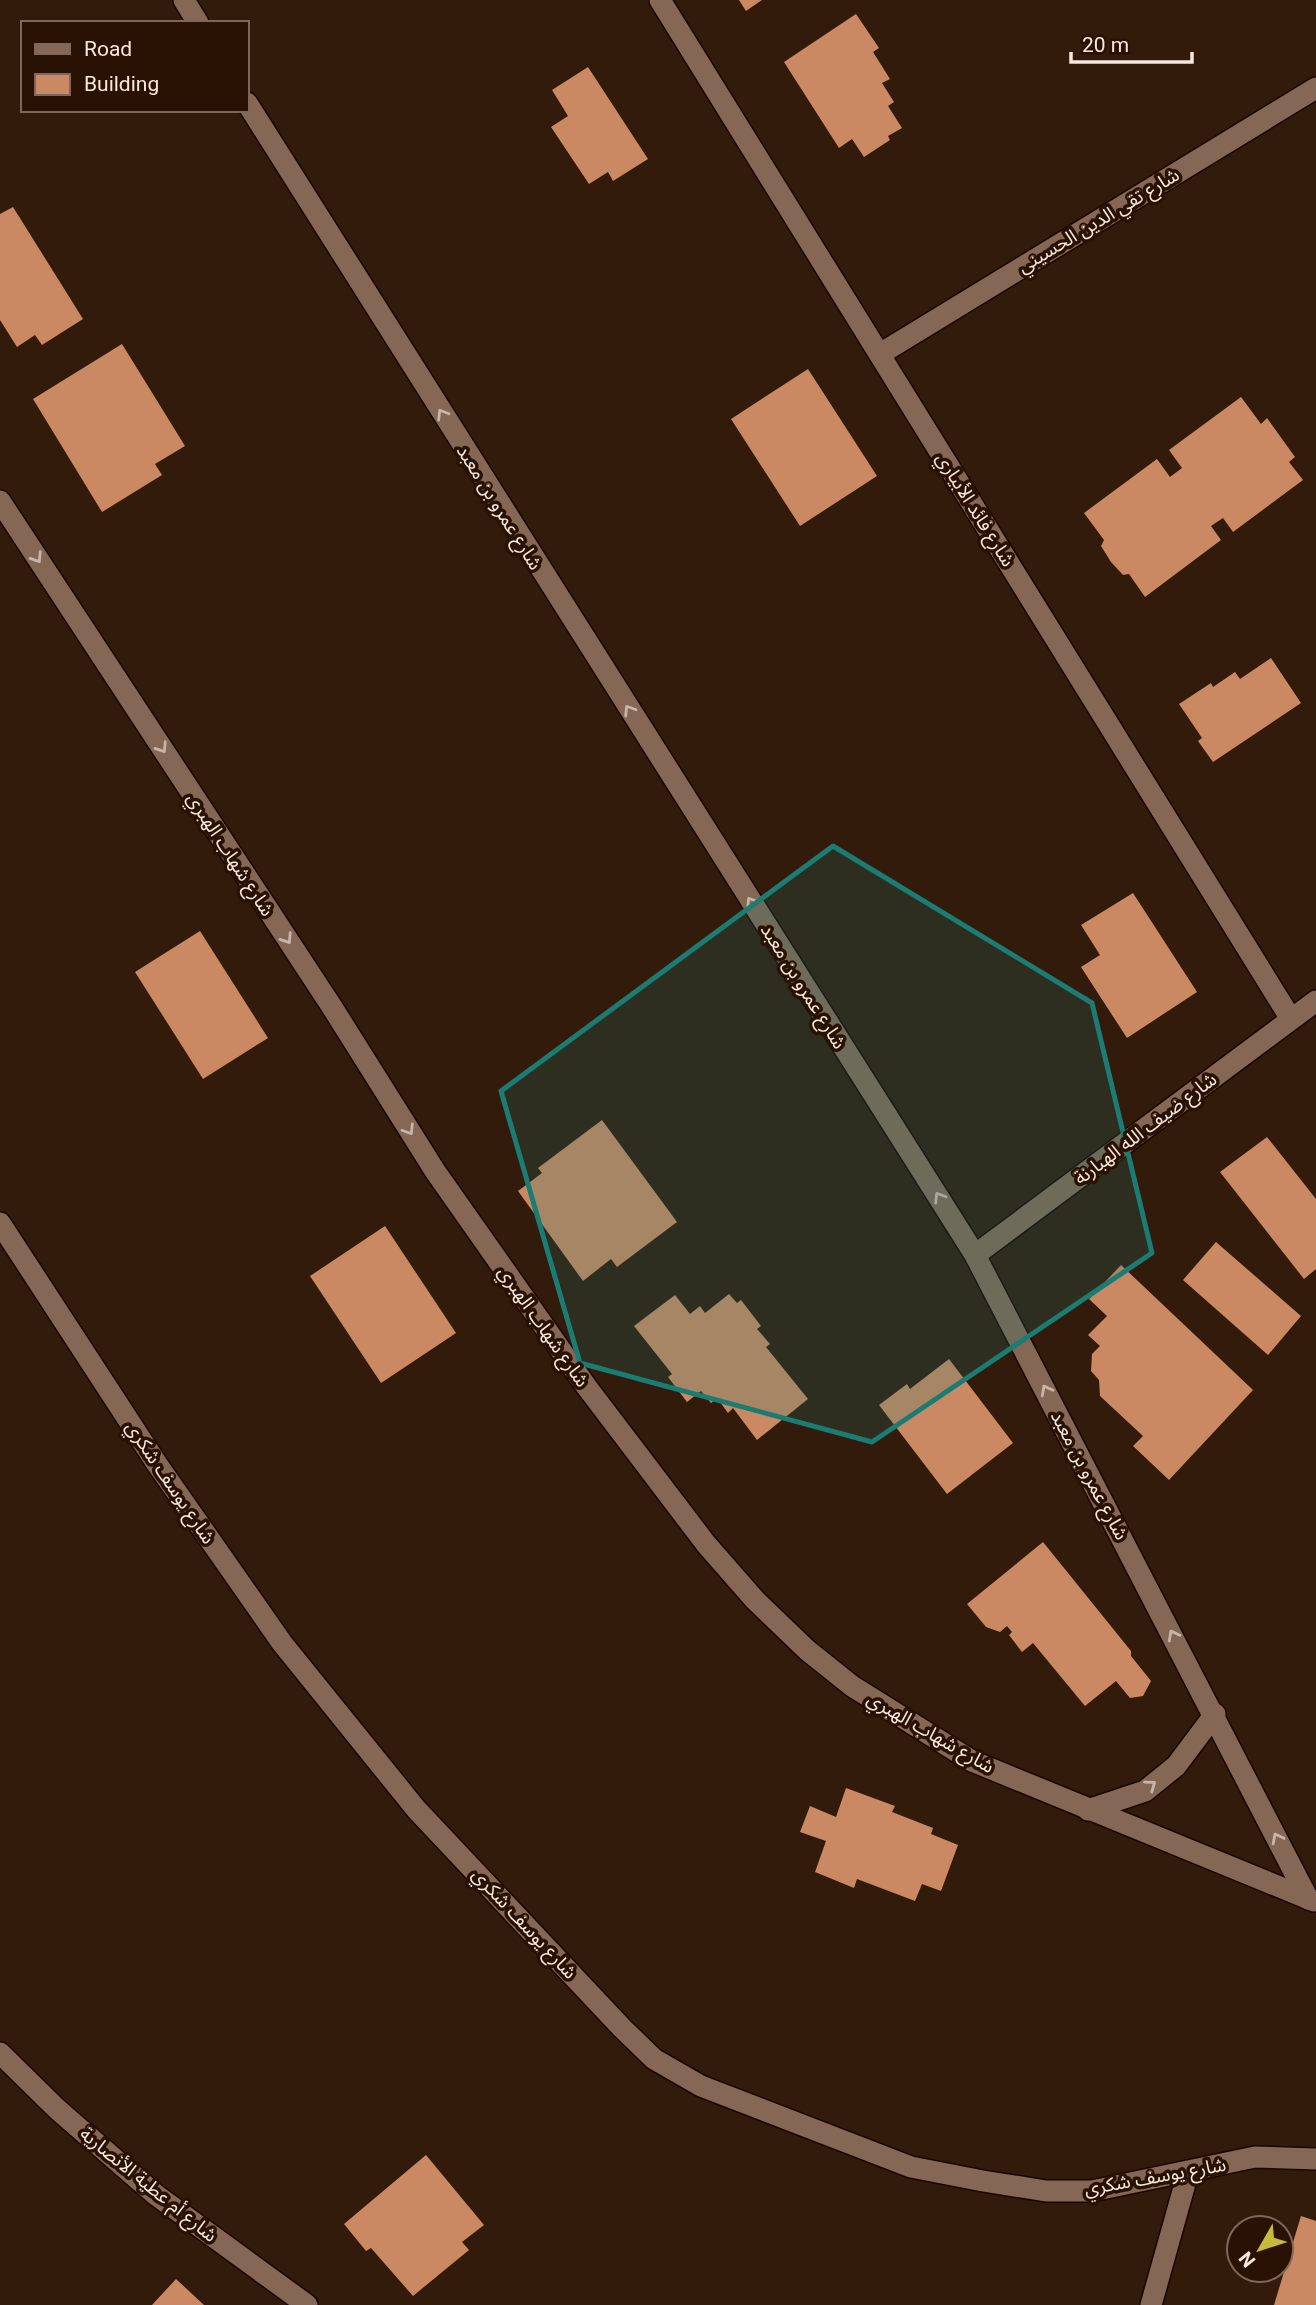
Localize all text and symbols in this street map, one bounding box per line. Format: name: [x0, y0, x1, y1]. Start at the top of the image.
legend: [21, 21, 248, 112]
scale bar: [1071, 21, 1192, 65]
text: 20 m: [1082, 33, 1129, 57]
text: Road: [84, 37, 132, 61]
text: Building: [84, 72, 159, 96]
street label: شارع تقي الدين الحسيني: [1013, 163, 1185, 281]
one-way arrow: [437, 409, 450, 422]
street label: شارع عمرو بن معبد: [450, 440, 547, 575]
street label: شارع فائد الأبياري: [928, 448, 1020, 572]
one-way arrow: [29, 550, 42, 563]
one-way arrow: [625, 704, 638, 717]
one-way arrow: [154, 741, 167, 754]
street label: شارع شهاب الهبري: [179, 788, 279, 922]
one-way arrow: [747, 897, 759, 910]
street label: شارع عمرو بن معبد: [754, 919, 851, 1054]
one-way arrow: [279, 931, 291, 944]
street label: شارع ضيف الله الهبارنة: [1069, 1067, 1222, 1191]
one-way arrow: [401, 1123, 414, 1136]
one-way arrow: [934, 1192, 947, 1205]
street label: شارع شهاب الهبري: [490, 1261, 594, 1393]
one-way arrow: [1040, 1385, 1054, 1397]
street label: شارع عمرو بن معبد: [1044, 1407, 1133, 1545]
street label: شارع يوسف شكري: [118, 1416, 220, 1550]
one-way arrow: [1168, 1630, 1182, 1643]
street label: شارع شهاب الهبري: [861, 1687, 998, 1781]
one-way arrow: [1143, 1781, 1156, 1794]
one-way arrow: [1271, 1833, 1285, 1845]
street label: شارع يوسف شكري: [465, 1863, 582, 1986]
street label: شارع أم عطية الأنصارية: [74, 2122, 222, 2249]
street label: شارع يوسف شكري: [1082, 2153, 1228, 2204]
north arrow: [1225, 2214, 1295, 2284]
text: N: [1234, 2247, 1260, 2272]

